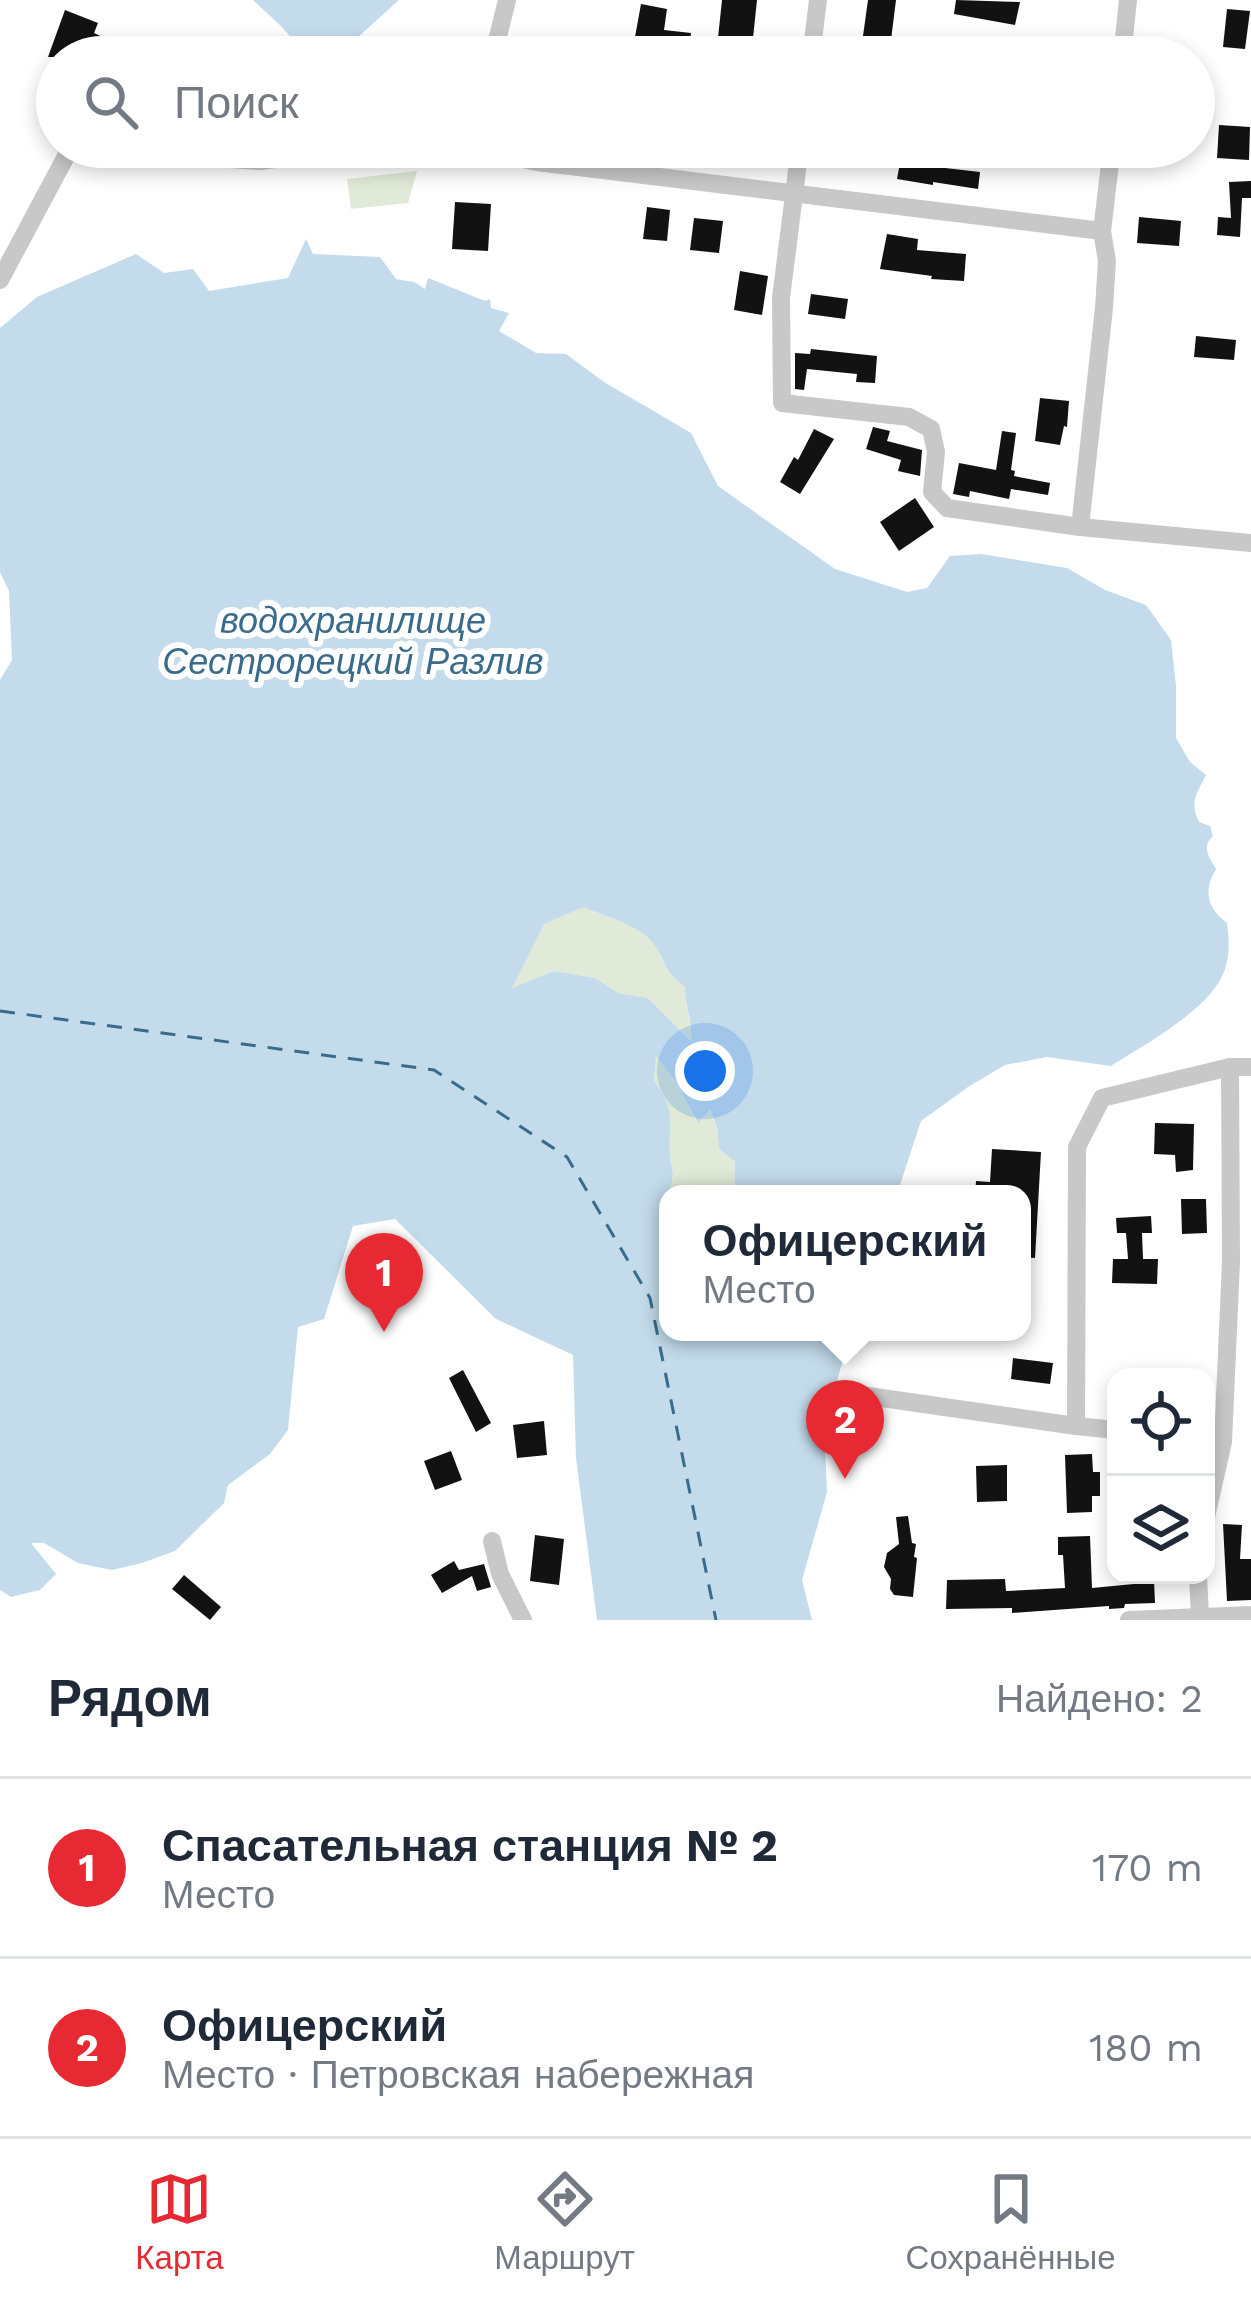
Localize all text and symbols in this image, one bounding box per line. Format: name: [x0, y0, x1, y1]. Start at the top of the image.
search box: [36, 36, 1215, 168]
icon: search: [78, 69, 144, 135]
text: Поиск: [174, 76, 299, 129]
water label: водохранилище Сестрорецкий Разлив: [162, 600, 544, 683]
your location: [675, 1041, 735, 1101]
popup: [659, 1185, 1031, 1341]
text: Офицерский: [702, 1214, 988, 1267]
pin: 1: [345, 1233, 423, 1332]
text: Место: [702, 1267, 816, 1312]
map controls: [1107, 1368, 1215, 1584]
button: locate: [1107, 1368, 1215, 1476]
pin: 2: [806, 1380, 884, 1479]
button: layers: [1107, 1476, 1215, 1584]
text: Рядом: [48, 1669, 212, 1728]
text: Найдено: 2: [996, 1676, 1203, 1721]
text: Спасательная станция № 2: [162, 1819, 778, 1872]
text: 1: [79, 1845, 95, 1890]
text: 170 m: [1092, 1845, 1203, 1890]
text: Место: [162, 1872, 275, 1917]
text: Офицерский: [162, 1999, 447, 2052]
text: 2: [75, 2025, 99, 2070]
text: 180 m: [1089, 2025, 1203, 2070]
text: Место · Петровская набережная: [162, 2052, 754, 2097]
tab: Карта: [135, 2166, 224, 2277]
tab: Маршрут: [494, 2166, 635, 2277]
tab: Сохранённые: [906, 2166, 1116, 2277]

